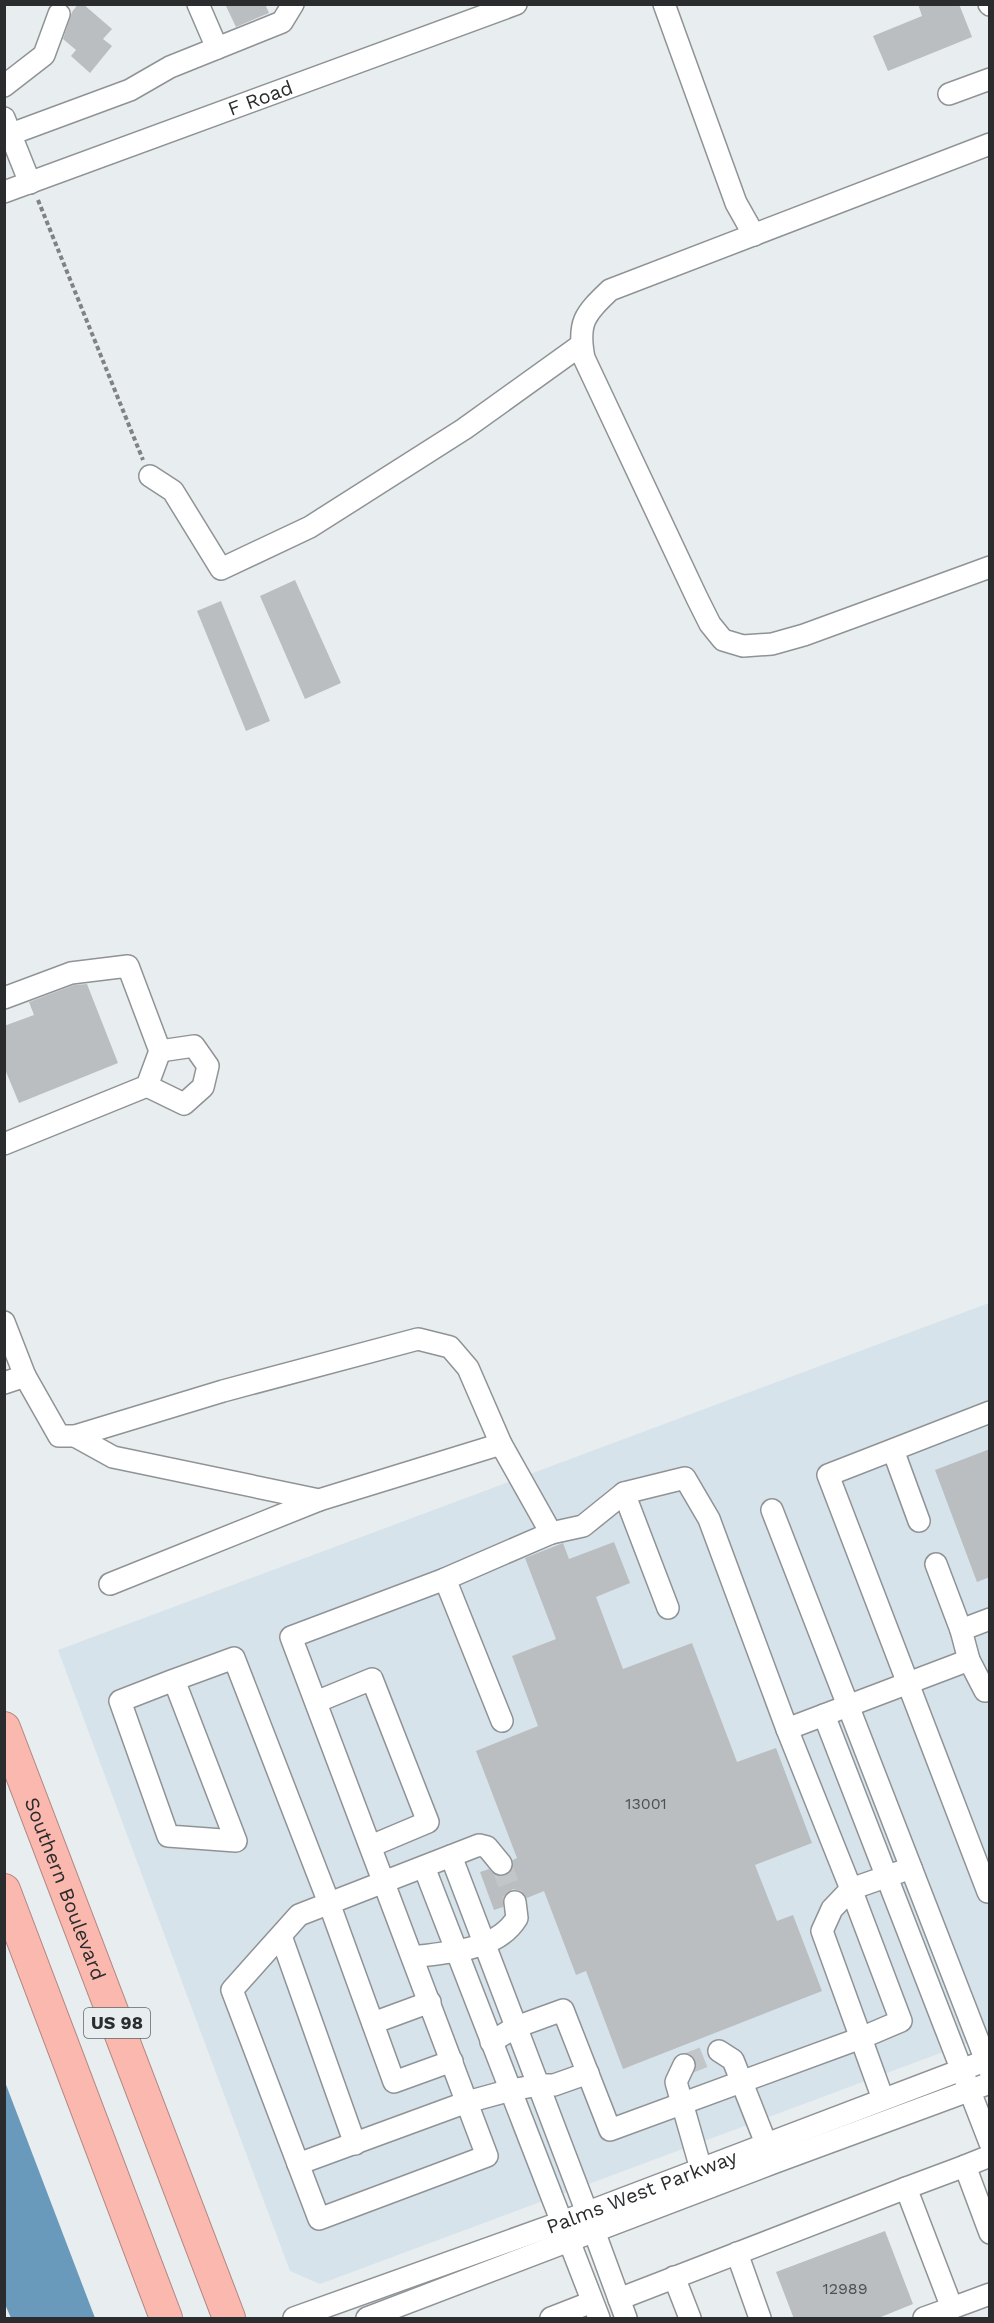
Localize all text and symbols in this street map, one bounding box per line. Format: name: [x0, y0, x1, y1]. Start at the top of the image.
street label: F Road: [224, 75, 296, 121]
street label: Southern Boulevard: [20, 1794, 111, 1983]
house number: 13001: [625, 1794, 667, 1813]
road number: US 98: [84, 2008, 150, 2038]
street label: Palms West Parkway: [543, 2144, 741, 2239]
house number: 12989: [822, 2279, 868, 2298]

